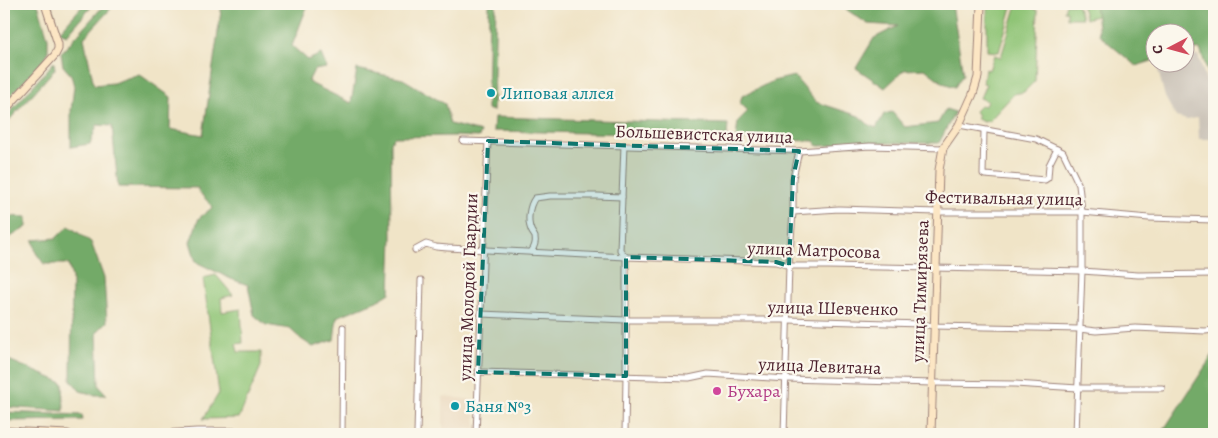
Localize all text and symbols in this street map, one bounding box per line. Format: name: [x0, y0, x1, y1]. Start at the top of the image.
north arrow: [1146, 22, 1196, 72]
text: С: [1148, 44, 1167, 55]
place label: Липовая аллея: [501, 81, 614, 105]
marker: Липовая аллея: [485, 87, 497, 99]
street label: Большевистская улица: [615, 119, 794, 149]
street label: Фестивальная улица: [925, 185, 1084, 211]
street label: улица Молодой Гвардии: [453, 193, 483, 382]
street label: улица Тимирязева: [905, 219, 935, 364]
street label: улица Матросова: [746, 236, 882, 264]
street label: улица Шевченко: [767, 295, 898, 321]
street label: улица Левитана: [757, 352, 883, 380]
place label: Бухара: [727, 379, 781, 403]
marker: Бухара: [711, 385, 723, 397]
place label: Баня №3: [465, 394, 531, 418]
marker: Баня №3: [449, 400, 461, 412]

